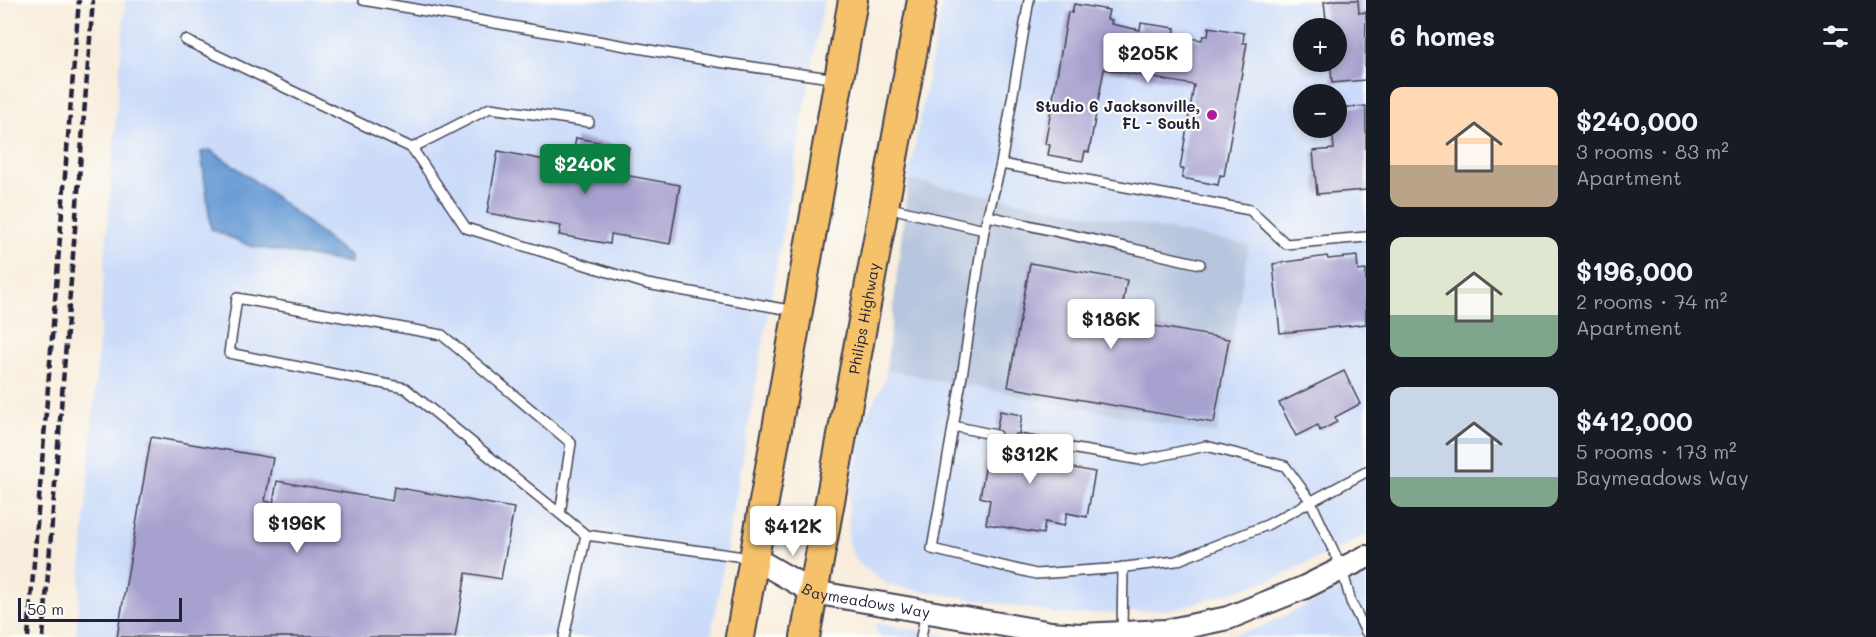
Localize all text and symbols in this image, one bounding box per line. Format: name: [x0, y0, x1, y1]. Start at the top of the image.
map controls: [1293, 18, 1347, 138]
button: +: [1293, 18, 1347, 72]
text: 6 homes: [1390, 19, 1495, 53]
icon: filters: [1819, 20, 1852, 53]
pin: $205K: [1106, 33, 1190, 84]
text: $205K: [1117, 39, 1179, 65]
button: −: [1293, 84, 1347, 138]
place label: Studio 6 Jacksonville, FL - South: [1036, 96, 1200, 133]
text: $240,000: [1576, 104, 1698, 138]
marker: Studio 6 Jacksonville, FL - South: [1205, 108, 1219, 122]
icon: home: [1438, 111, 1510, 183]
text: 3 rooms · 83 m²: [1576, 138, 1729, 164]
pin: $240K: [543, 144, 627, 195]
text: $240K: [554, 150, 616, 176]
text: Apartment: [1576, 164, 1682, 190]
text: $196,000: [1576, 254, 1693, 288]
street label: Philips Highway: [843, 261, 884, 376]
icon: home: [1438, 261, 1510, 333]
text: 2 rooms · 74 m²: [1576, 288, 1727, 314]
pin: $186K: [1069, 299, 1153, 350]
text: $186K: [1082, 305, 1140, 331]
text: Apartment: [1576, 314, 1682, 340]
text: $412,000: [1576, 404, 1693, 438]
icon: home: [1438, 411, 1510, 483]
pin: $312K: [988, 434, 1072, 485]
text: 5 rooms · 173 m²: [1576, 438, 1737, 464]
text: $312K: [1001, 440, 1059, 466]
text: Baymeadows Way: [1576, 464, 1749, 490]
pin: $196K: [255, 503, 339, 554]
pin: $412K: [751, 506, 835, 557]
text: $196K: [268, 509, 326, 535]
text: $412K: [764, 512, 822, 538]
street label: Baymeadows Way: [799, 578, 932, 622]
scale bar: [18, 595, 182, 622]
text: 50 m: [27, 598, 64, 619]

